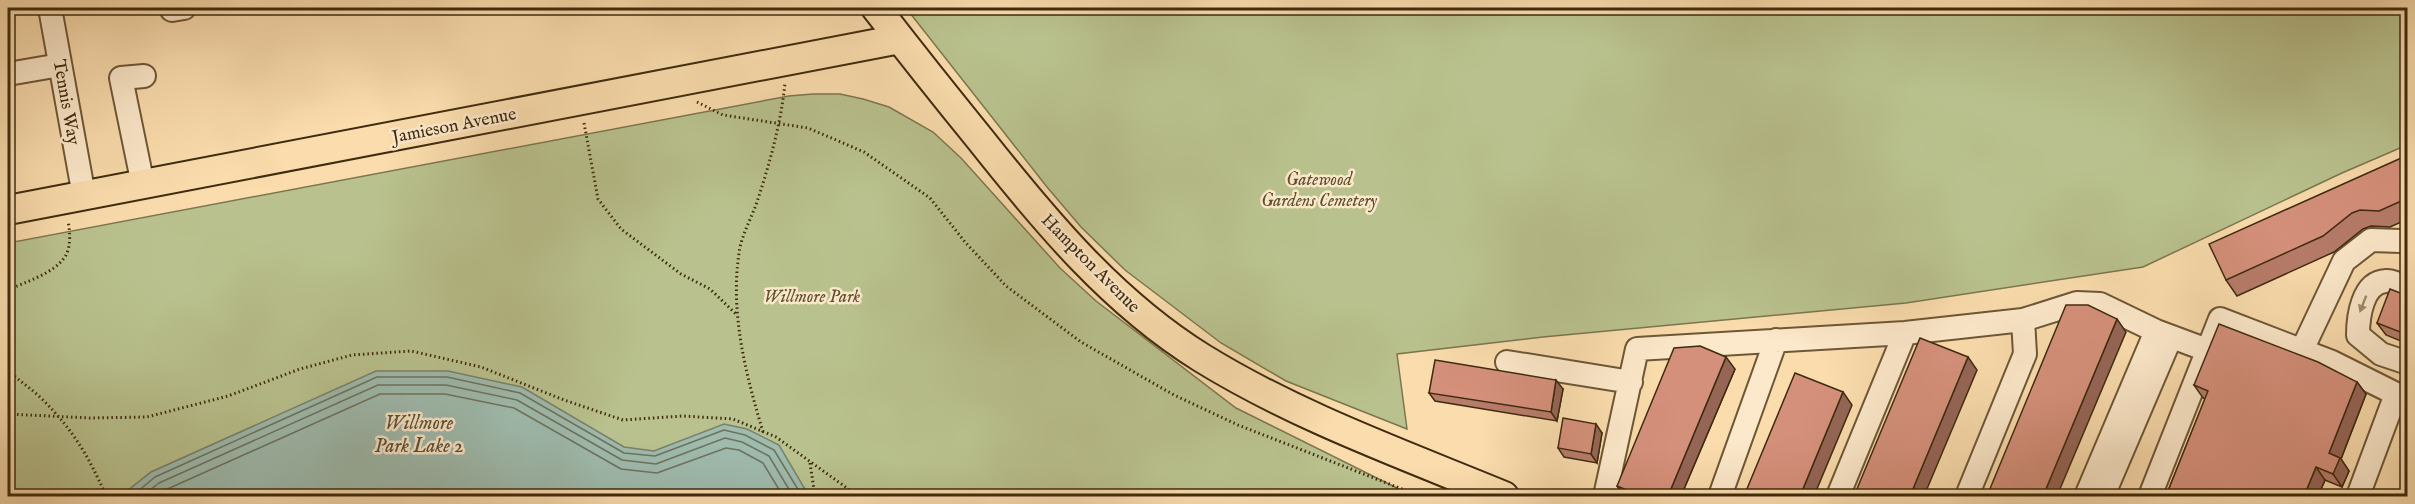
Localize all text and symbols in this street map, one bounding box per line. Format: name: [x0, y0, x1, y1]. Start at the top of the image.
street label: Tennis Way: [47, 58, 84, 147]
street label: Jamieson Avenue: [388, 103, 518, 150]
park label: Gatewood Gardens Cemetery: [1261, 169, 1377, 213]
street label: Hampton Avenue: [1035, 210, 1144, 319]
park label: Willmore Park: [764, 286, 860, 309]
one-way arrow: [2358, 295, 2368, 313]
water label: Willmore Park Lake 2: [375, 411, 463, 459]

